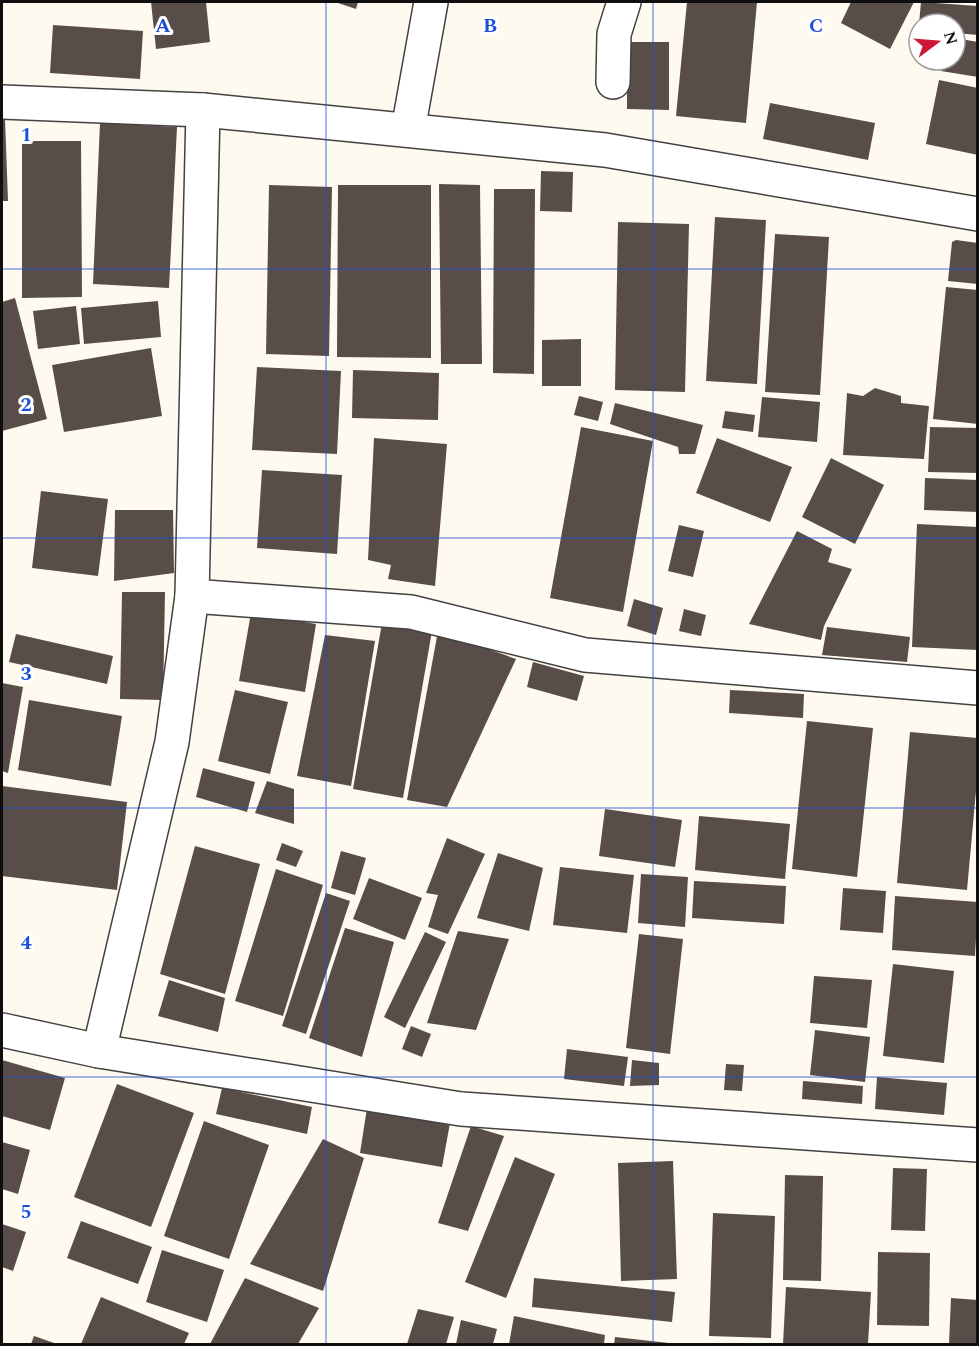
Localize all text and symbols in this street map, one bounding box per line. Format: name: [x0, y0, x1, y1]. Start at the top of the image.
text: A: [155, 11, 171, 41]
text: B: [483, 11, 497, 41]
text: C: [809, 11, 823, 41]
north arrow: [907, 12, 967, 72]
text: N: [937, 29, 964, 48]
text: 1: [20, 120, 32, 150]
text: 2: [20, 390, 32, 420]
text: 3: [20, 659, 32, 689]
text: 4: [20, 928, 32, 958]
text: 5: [20, 1197, 32, 1227]

